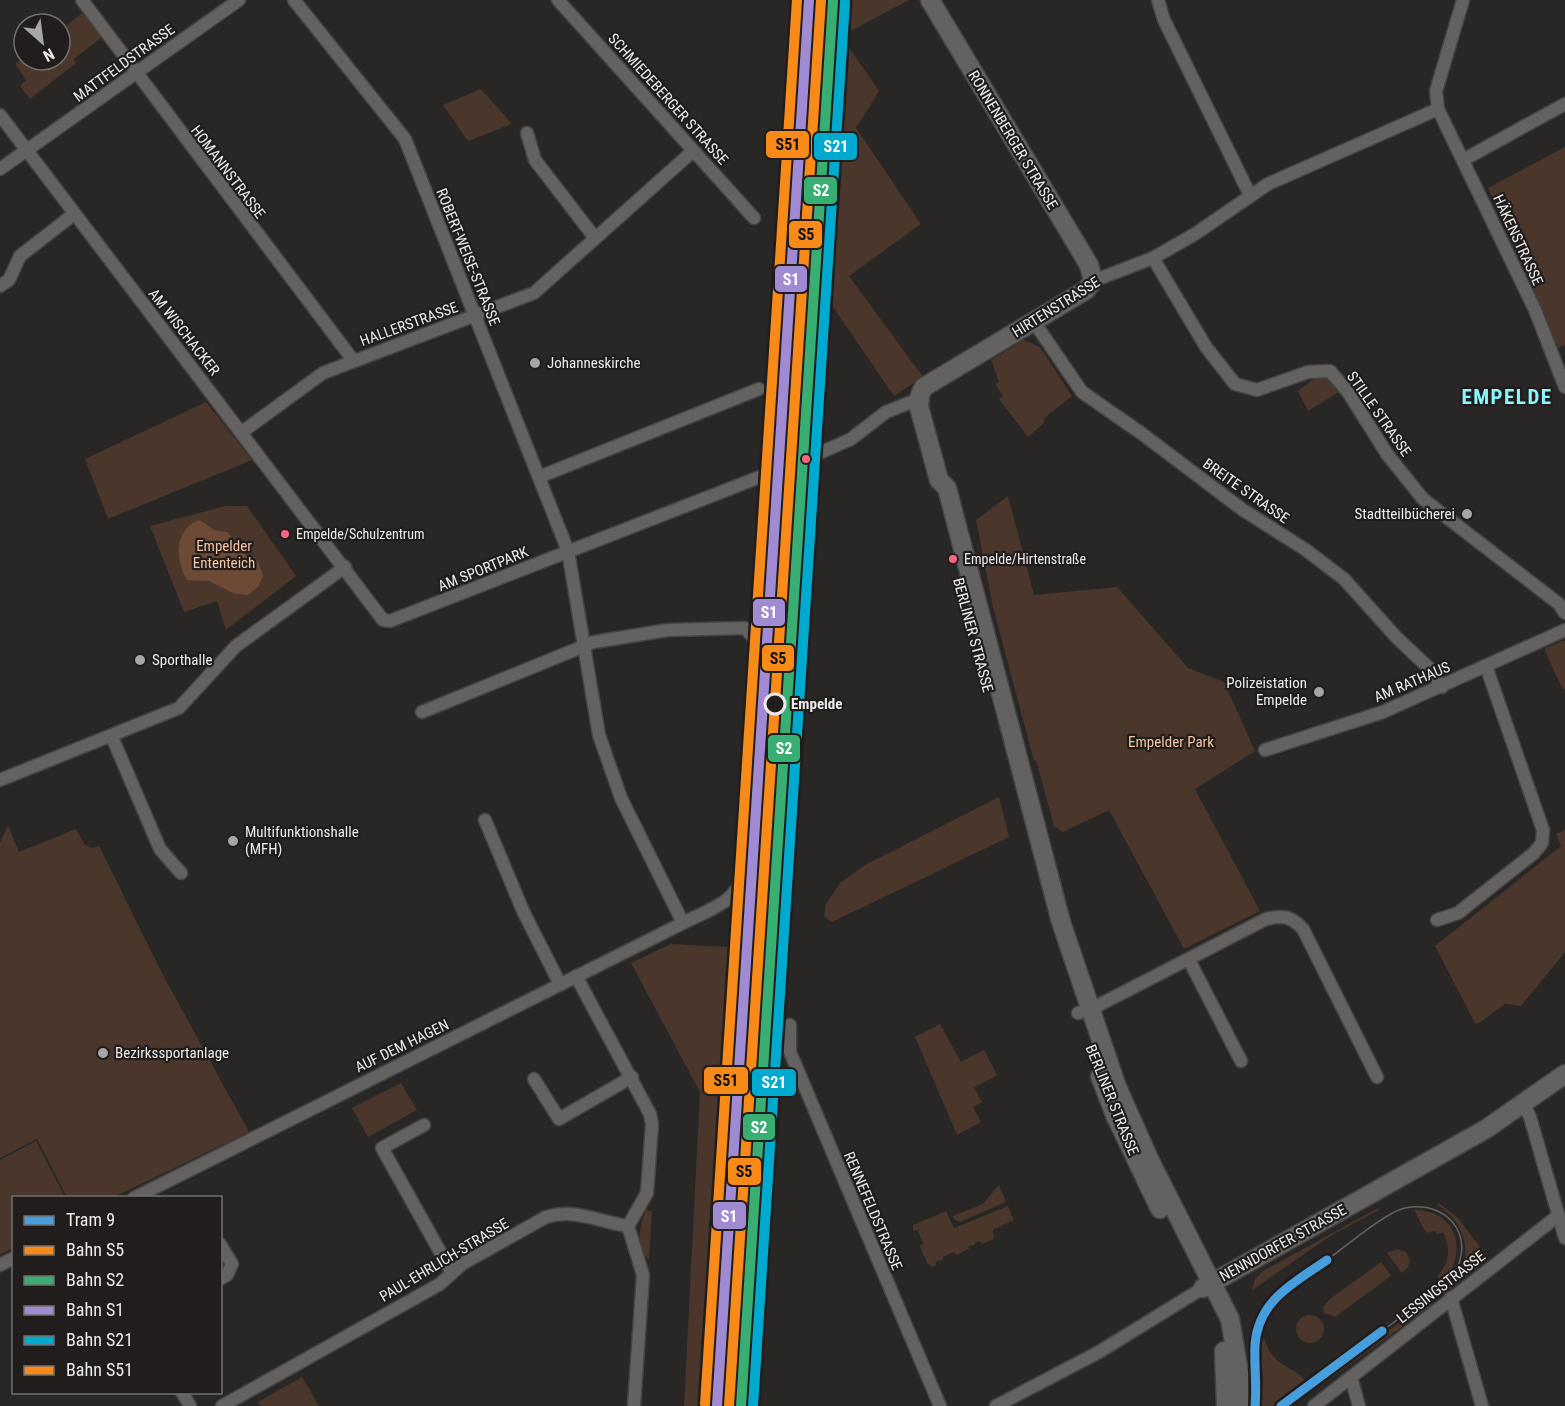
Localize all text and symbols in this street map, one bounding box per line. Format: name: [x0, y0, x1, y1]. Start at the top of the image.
north arrow: [12, 12, 72, 72]
street label: MATTFELDSTRASSE: [70, 20, 178, 106]
street label: SCHMIEDEBERGER STRASSE: [604, 30, 732, 168]
text: N: [40, 44, 58, 65]
street label: RONNENBERGER STRASSE: [964, 67, 1062, 213]
street label: HOMANNSTRASSE: [187, 122, 269, 222]
line badge: S51: [765, 130, 810, 159]
line badge: S21: [813, 132, 858, 161]
text: S51: [776, 135, 800, 154]
text: S21: [824, 137, 848, 156]
line badge: S2: [803, 176, 838, 205]
text: S2: [813, 181, 829, 200]
street label: ROBERT-WEISE-STRASSE: [432, 186, 504, 328]
street label: HÄKENSTRASSE: [1489, 192, 1547, 288]
line badge: S5: [788, 220, 823, 249]
text: S5: [798, 225, 814, 244]
line badge: S1: [774, 265, 808, 293]
text: S1: [783, 270, 799, 289]
street label: HIRTENSTRASSE: [1009, 273, 1103, 341]
street label: AM WISCHACKER: [145, 285, 223, 379]
street label: HALLERSTRASSE: [358, 298, 460, 350]
place label: Johanneskirche: [547, 354, 640, 372]
marker: Johanneskirche: [528, 356, 542, 370]
street label: STILLE STRASSE: [1343, 368, 1415, 460]
district label: EMPELDE: [1461, 385, 1553, 409]
unlabelled marker: [800, 453, 812, 465]
street label: BREITE STRASSE: [1199, 455, 1293, 527]
place label: Stadtteilbücherei: [1355, 505, 1455, 523]
marker: Stadtteilbücherei: [1460, 507, 1474, 521]
place label: Empelde/Schulzentrum: [296, 526, 424, 542]
marker: Empelde/Schulzentrum: [279, 528, 291, 540]
park label: Empelder Ententeich: [193, 537, 255, 572]
street label: AM SPORTPARK: [435, 542, 532, 595]
place label: Empelde/Hirtenstraße: [964, 551, 1086, 567]
marker: Empelde/Hirtenstraße: [947, 553, 959, 565]
street label: BERLINER STRASSE: [949, 576, 997, 694]
line badge: S1: [752, 598, 786, 627]
text: S1: [761, 603, 777, 622]
line badge: S5: [761, 644, 795, 672]
text: S5: [770, 649, 786, 668]
place label: Sporthalle: [152, 651, 212, 669]
marker: Sporthalle: [133, 653, 147, 667]
street label: AM RATHAUS: [1371, 658, 1453, 706]
place label: Polizeistation Empelde: [1226, 674, 1307, 709]
marker: Polizeistation Empelde: [1312, 685, 1326, 699]
marker: Empelde: [764, 693, 786, 715]
place label: Empelde: [791, 695, 842, 713]
park label: Empelder Park: [1128, 733, 1214, 751]
line badge: S2: [767, 734, 801, 763]
text: S2: [776, 739, 792, 758]
place label: Multifunktionshalle (MFH): [245, 823, 359, 858]
marker: Multifunktionshalle (MFH): [226, 834, 240, 848]
street label: AUF DEM HAGEN: [352, 1016, 452, 1076]
street label: BERLINER STRASSE: [1082, 1042, 1142, 1158]
place label: Bezirkssportanlage: [115, 1044, 229, 1062]
marker: Bezirkssportanlage: [96, 1046, 110, 1060]
line badge: S51: [703, 1066, 749, 1095]
line badge: S21: [751, 1068, 797, 1097]
text: S51: [714, 1071, 738, 1090]
text: S21: [762, 1073, 786, 1092]
line badge: S2: [742, 1113, 776, 1141]
text: S2: [751, 1118, 767, 1137]
street label: RENNEFELDSTRASSE: [840, 1149, 906, 1273]
line badge: S5: [727, 1157, 762, 1186]
text: S5: [736, 1162, 752, 1181]
legend: [12, 1196, 222, 1394]
line badge: S1: [712, 1201, 747, 1230]
street label: NENNDORFER STRASSE: [1216, 1201, 1350, 1285]
text: S1: [721, 1207, 737, 1226]
text: Tram 9: [66, 1209, 115, 1230]
street label: PAUL-EHRLICH-STRASSE: [376, 1214, 512, 1306]
text: Bahn S5: [66, 1239, 124, 1260]
street label: LESSINGSTRASSE: [1393, 1247, 1489, 1327]
text: Bahn S2: [66, 1269, 124, 1290]
text: Bahn S1: [66, 1299, 124, 1320]
text: Bahn S21: [66, 1329, 133, 1350]
text: Bahn S51: [66, 1359, 133, 1380]

